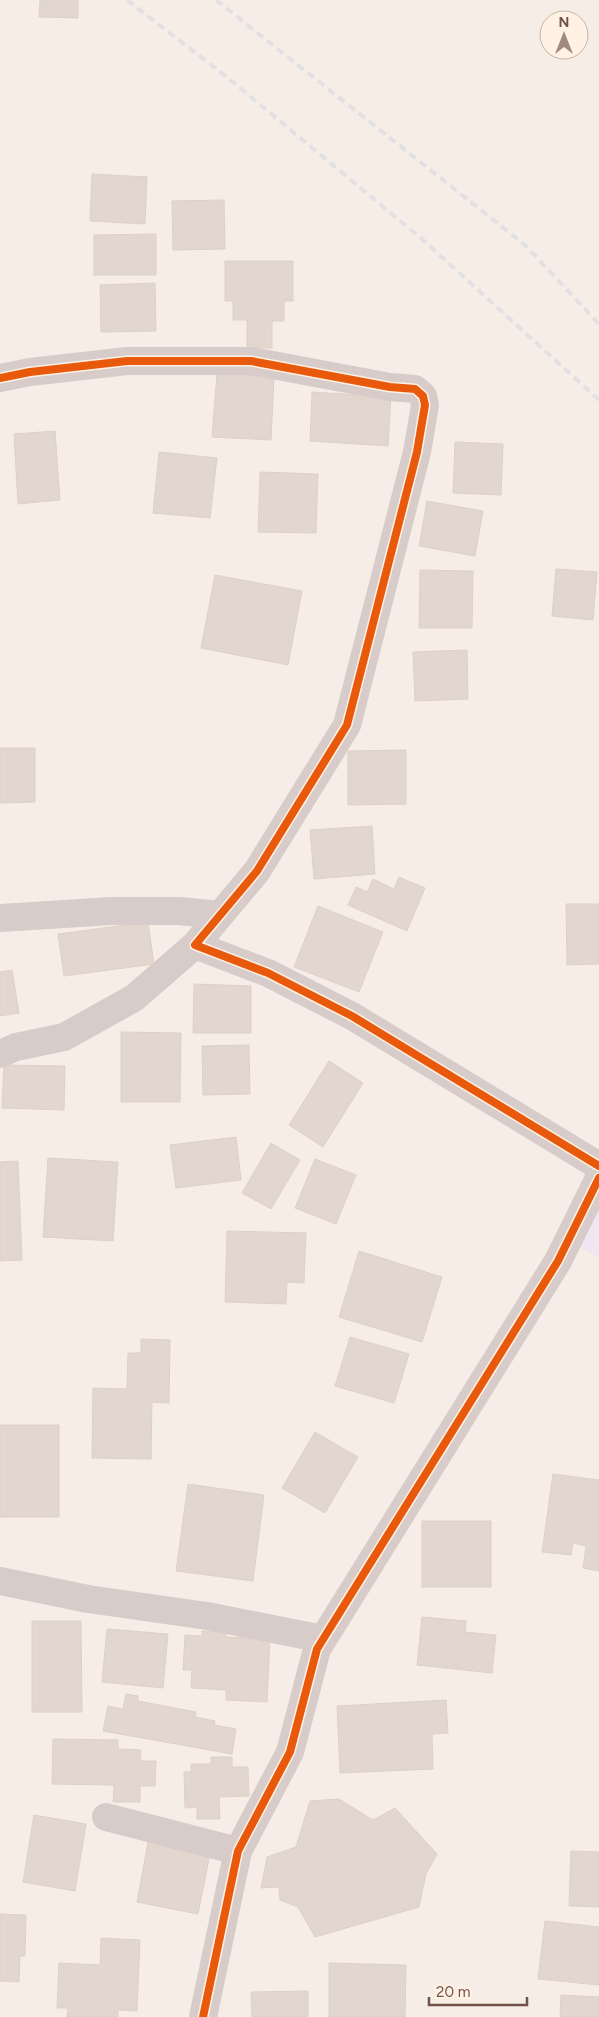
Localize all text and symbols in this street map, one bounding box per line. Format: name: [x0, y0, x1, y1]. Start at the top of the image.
north arrow: [539, 10, 589, 60]
text: N: [559, 14, 569, 31]
scale bar: [429, 1974, 526, 2006]
text: 20 m: [436, 1983, 470, 2001]

